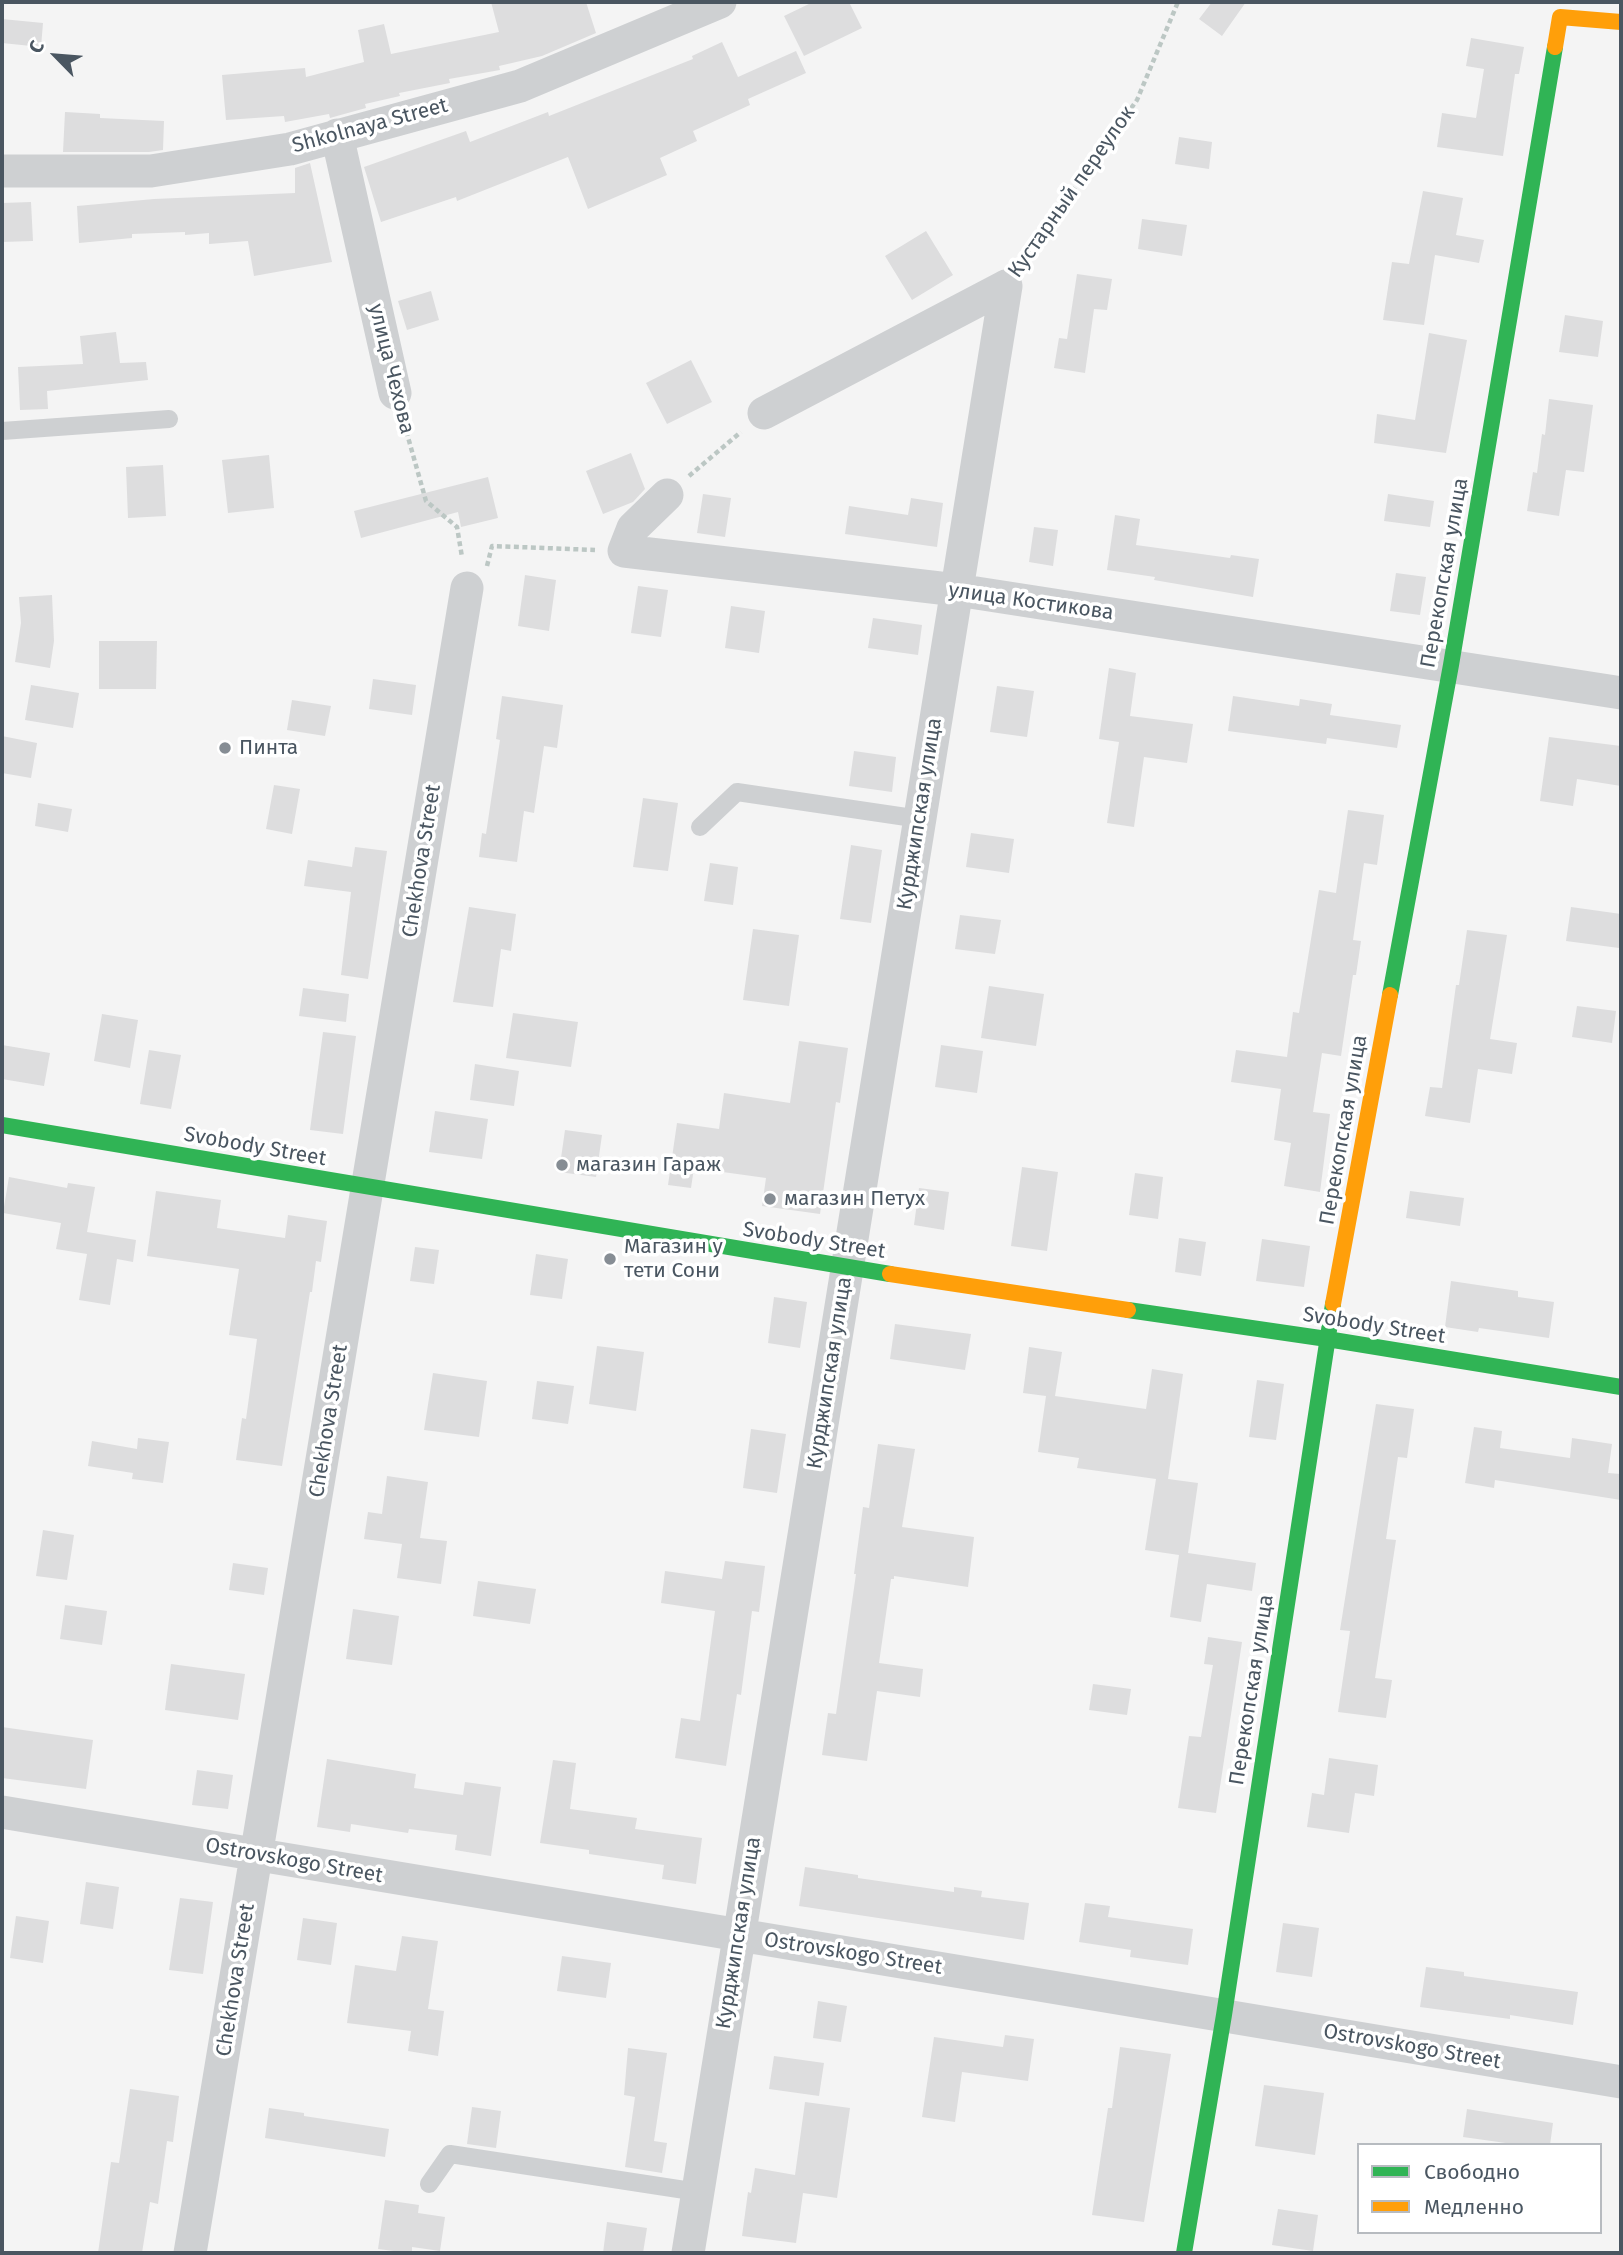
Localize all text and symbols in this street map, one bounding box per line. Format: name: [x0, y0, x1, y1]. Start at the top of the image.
north arrow: [21, 21, 91, 91]
text: С: [24, 37, 49, 57]
street label: Shkolnaya Street: [289, 93, 451, 159]
street label: Кустарный переулок: [1003, 101, 1141, 283]
street label: улица Чехова: [363, 301, 419, 437]
street label: Перекопская улица: [1416, 476, 1474, 670]
street label: улица Костикова: [947, 578, 1115, 626]
street label: Курджипская улица: [892, 716, 948, 912]
place label: Пинта: [239, 735, 298, 761]
marker: Пинта: [217, 740, 233, 756]
street label: Chekhova Street: [397, 783, 447, 939]
street label: Перекопская улица: [1315, 1033, 1373, 1227]
street label: Svobody Street: [182, 1122, 328, 1172]
place label: магазин Гараж: [576, 1152, 721, 1178]
marker: магазин Гараж: [554, 1157, 570, 1173]
place label: магазин Петух: [784, 1186, 925, 1212]
marker: магазин Петух: [762, 1191, 778, 1207]
street label: Svobody Street: [741, 1217, 887, 1265]
place label: Магазин у тети Сони: [624, 1234, 723, 1284]
marker: Магазин у тети Сони: [602, 1251, 618, 1267]
street label: Курджипская улица: [802, 1275, 858, 1471]
street label: Svobody Street: [1301, 1302, 1447, 1350]
street label: Chekhova Street: [304, 1343, 354, 1499]
street label: Перекопская улица: [1224, 1593, 1280, 1787]
street label: Ostrovskogo Street: [203, 1833, 385, 1889]
street label: Курджипская улица: [711, 1835, 767, 2031]
street label: Chekhova Street: [211, 1902, 261, 2058]
street label: Ostrovskogo Street: [762, 1927, 944, 1981]
street label: Ostrovskogo Street: [1321, 2019, 1503, 2075]
legend: [1357, 2143, 1602, 2234]
text: Свободно: [1424, 2159, 1520, 2185]
text: Медленно: [1424, 2194, 1524, 2220]

